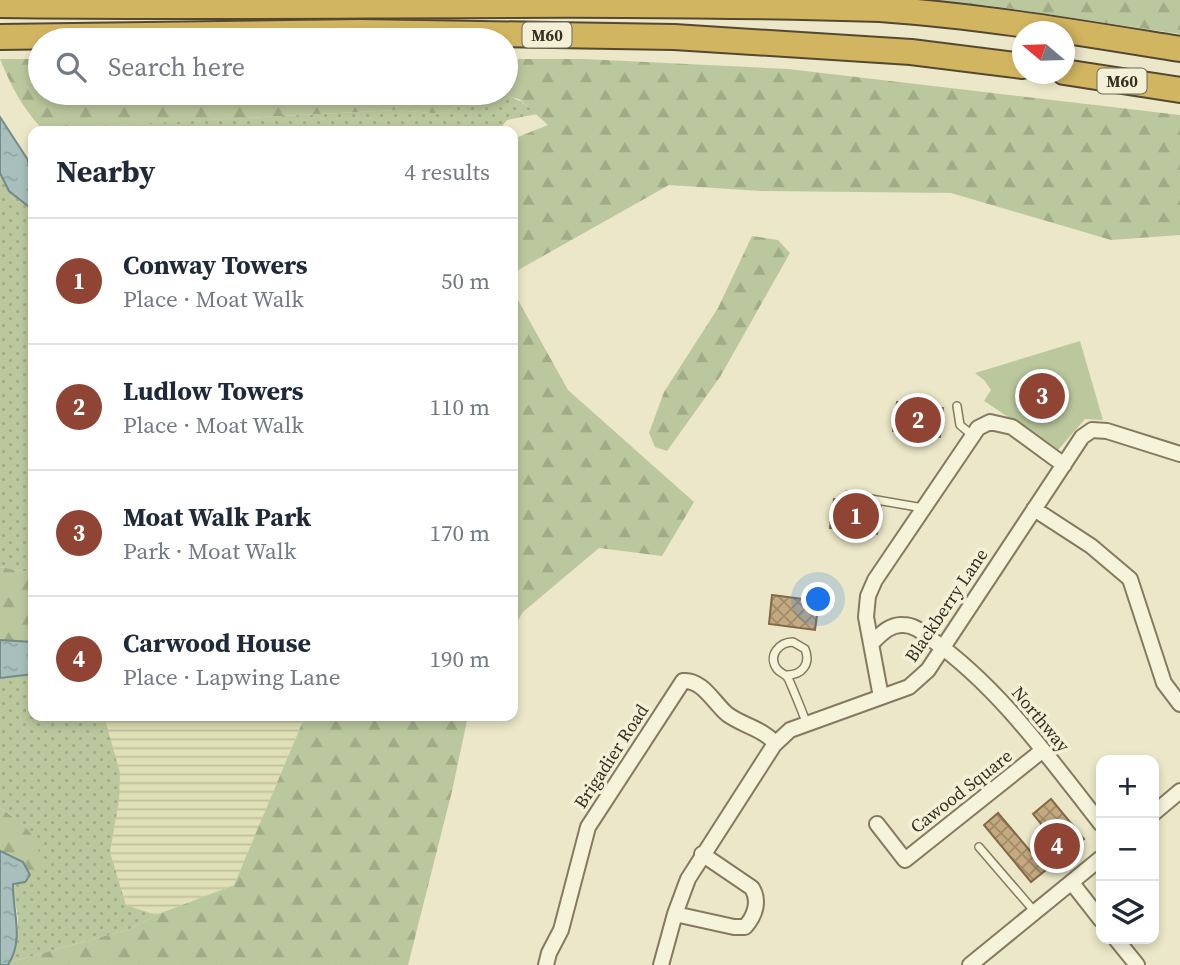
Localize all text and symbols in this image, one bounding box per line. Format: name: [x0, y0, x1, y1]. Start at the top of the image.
north arrow: [1012, 21, 1075, 84]
road number: M60: [522, 22, 572, 48]
search box: [28, 28, 518, 105]
icon: search: [52, 48, 90, 86]
text: Search here: [108, 49, 245, 85]
road number: M60: [1098, 68, 1146, 94]
text: Nearby: [56, 151, 155, 192]
text: 4 results: [404, 156, 490, 188]
text: Conway Towers: [123, 247, 308, 283]
text: 1: [73, 265, 85, 297]
text: 50 m: [441, 265, 490, 297]
text: Place · Moat Walk: [123, 283, 304, 315]
pin: 3: [1019, 370, 1065, 422]
text: Ludlow Towers: [123, 373, 304, 409]
text: 2: [73, 391, 85, 423]
text: 110 m: [429, 391, 490, 423]
pin: 2: [895, 394, 941, 446]
text: Place · Moat Walk: [123, 409, 304, 441]
pin: 1: [833, 490, 879, 542]
text: Moat Walk Park: [123, 499, 311, 535]
text: 3: [73, 517, 85, 549]
text: 170 m: [429, 517, 490, 549]
text: Park · Moat Walk: [123, 535, 296, 567]
street label: Blackberry Lane: [899, 543, 993, 667]
your location: [801, 582, 835, 616]
text: Carwood House: [123, 625, 311, 661]
text: 4: [73, 643, 85, 675]
text: 190 m: [429, 643, 490, 675]
text: Place · Lapwing Lane: [123, 661, 340, 693]
street label: Northway: [1006, 681, 1076, 758]
street label: Brigadier Road: [568, 699, 654, 813]
street label: Cawood Square: [905, 743, 1017, 839]
map controls: [1096, 755, 1159, 944]
button: +: [1096, 755, 1159, 818]
button: −: [1096, 818, 1159, 881]
pin: 4: [1034, 820, 1080, 872]
button: layers: [1096, 881, 1159, 944]

